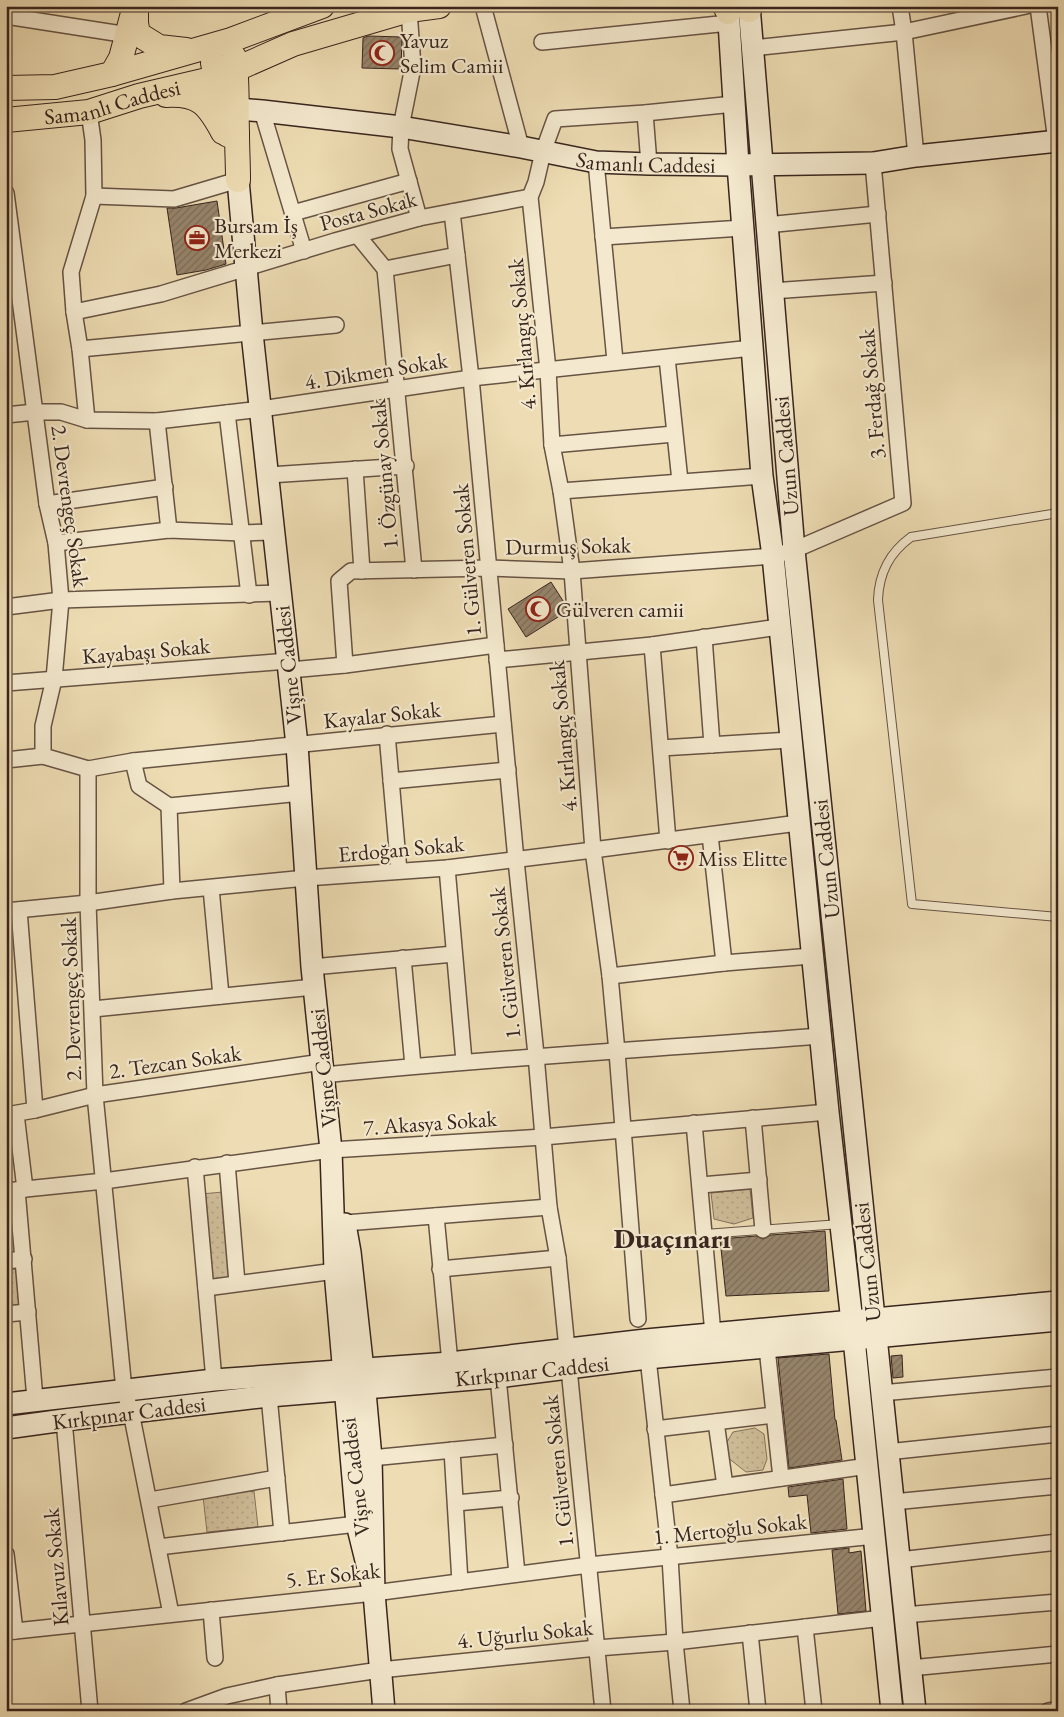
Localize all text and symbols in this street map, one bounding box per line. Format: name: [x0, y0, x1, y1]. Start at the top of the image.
place label: Yavuz Selim Camii: [400, 26, 503, 80]
mosque icon: Yavuz Selim Camii: [369, 40, 395, 66]
street label: Samanlı Caddesi: [43, 72, 183, 131]
street label: Samanlı Caddesi: [574, 144, 716, 179]
street label: Posta Sokak: [316, 184, 420, 238]
place label: Bursam İş Merkezi: [214, 211, 298, 265]
office icon: Bursam İş Merkezi: [184, 225, 210, 251]
street label: 4. Kırlangıç Sokak: [501, 256, 543, 411]
street label: 3. Ferdağ Sokak: [852, 327, 892, 460]
street label: 4. Dikmen Sokak: [303, 345, 450, 397]
street label: Uzun Caddesi: [766, 395, 806, 517]
street label: 1. Özgünay Sokak: [363, 397, 405, 550]
street label: 2. Devrengeç Sokak: [44, 423, 96, 590]
street label: 1. Gülveren Sokak: [446, 482, 488, 637]
street label: Durmuş Sokak: [505, 530, 632, 562]
place label: Gülveren camii: [556, 595, 684, 624]
mosque icon: Gülveren camii: [525, 596, 551, 622]
street label: Vişne Caddesi: [267, 604, 309, 726]
street label: Kayabaşı Sokak: [81, 631, 212, 671]
street label: 4. Kırlangıç Sokak: [542, 658, 584, 813]
street label: Kayalar Sokak: [322, 694, 443, 736]
street label: Uzun Caddesi: [805, 798, 847, 920]
street label: Erdoğan Sokak: [337, 829, 466, 869]
place label: Miss Elitte: [698, 844, 788, 873]
supermarket icon: Miss Elitte: [668, 845, 694, 871]
street label: 1. Gülveren Sokak: [483, 885, 527, 1040]
street label: 2. Devrengeç Sokak: [54, 916, 88, 1081]
street label: Vişne Caddesi: [302, 1007, 344, 1129]
street label: 2. Tezcan Sokak: [107, 1038, 244, 1086]
street label: 7. Akasya Sokak: [362, 1104, 498, 1142]
street label: Uzun Caddesi: [846, 1201, 888, 1323]
district label: Duaçınarı: [614, 1220, 730, 1256]
street label: Kırkpınar Caddesi: [454, 1348, 610, 1394]
street label: Kırkpınar Caddesi: [50, 1389, 208, 1437]
street label: 1. Gülveren Sokak: [536, 1393, 580, 1548]
street label: Vişne Caddesi: [333, 1416, 377, 1538]
street label: Kılavuz Sokak: [36, 1506, 76, 1627]
street label: 1. Mertoğlu Sokak: [652, 1506, 809, 1551]
street label: 5. Er Sokak: [285, 1556, 382, 1594]
street label: 4. Uğurlu Sokak: [456, 1612, 595, 1656]

